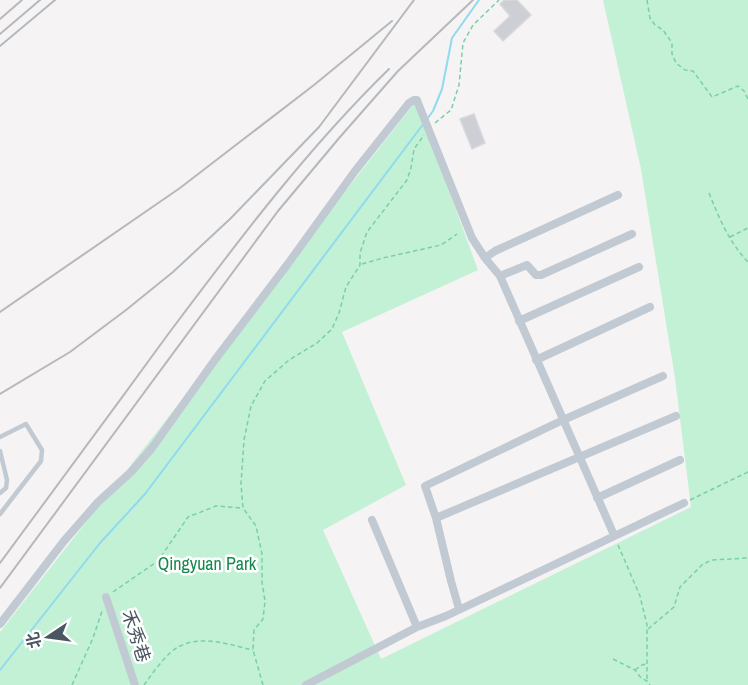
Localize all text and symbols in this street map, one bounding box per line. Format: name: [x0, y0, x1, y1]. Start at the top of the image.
park label: Qingyuan Park: [158, 551, 257, 576]
street label: 禾秀巷: [116, 606, 157, 665]
north arrow: [18, 607, 78, 667]
text: 北: [21, 630, 46, 651]

